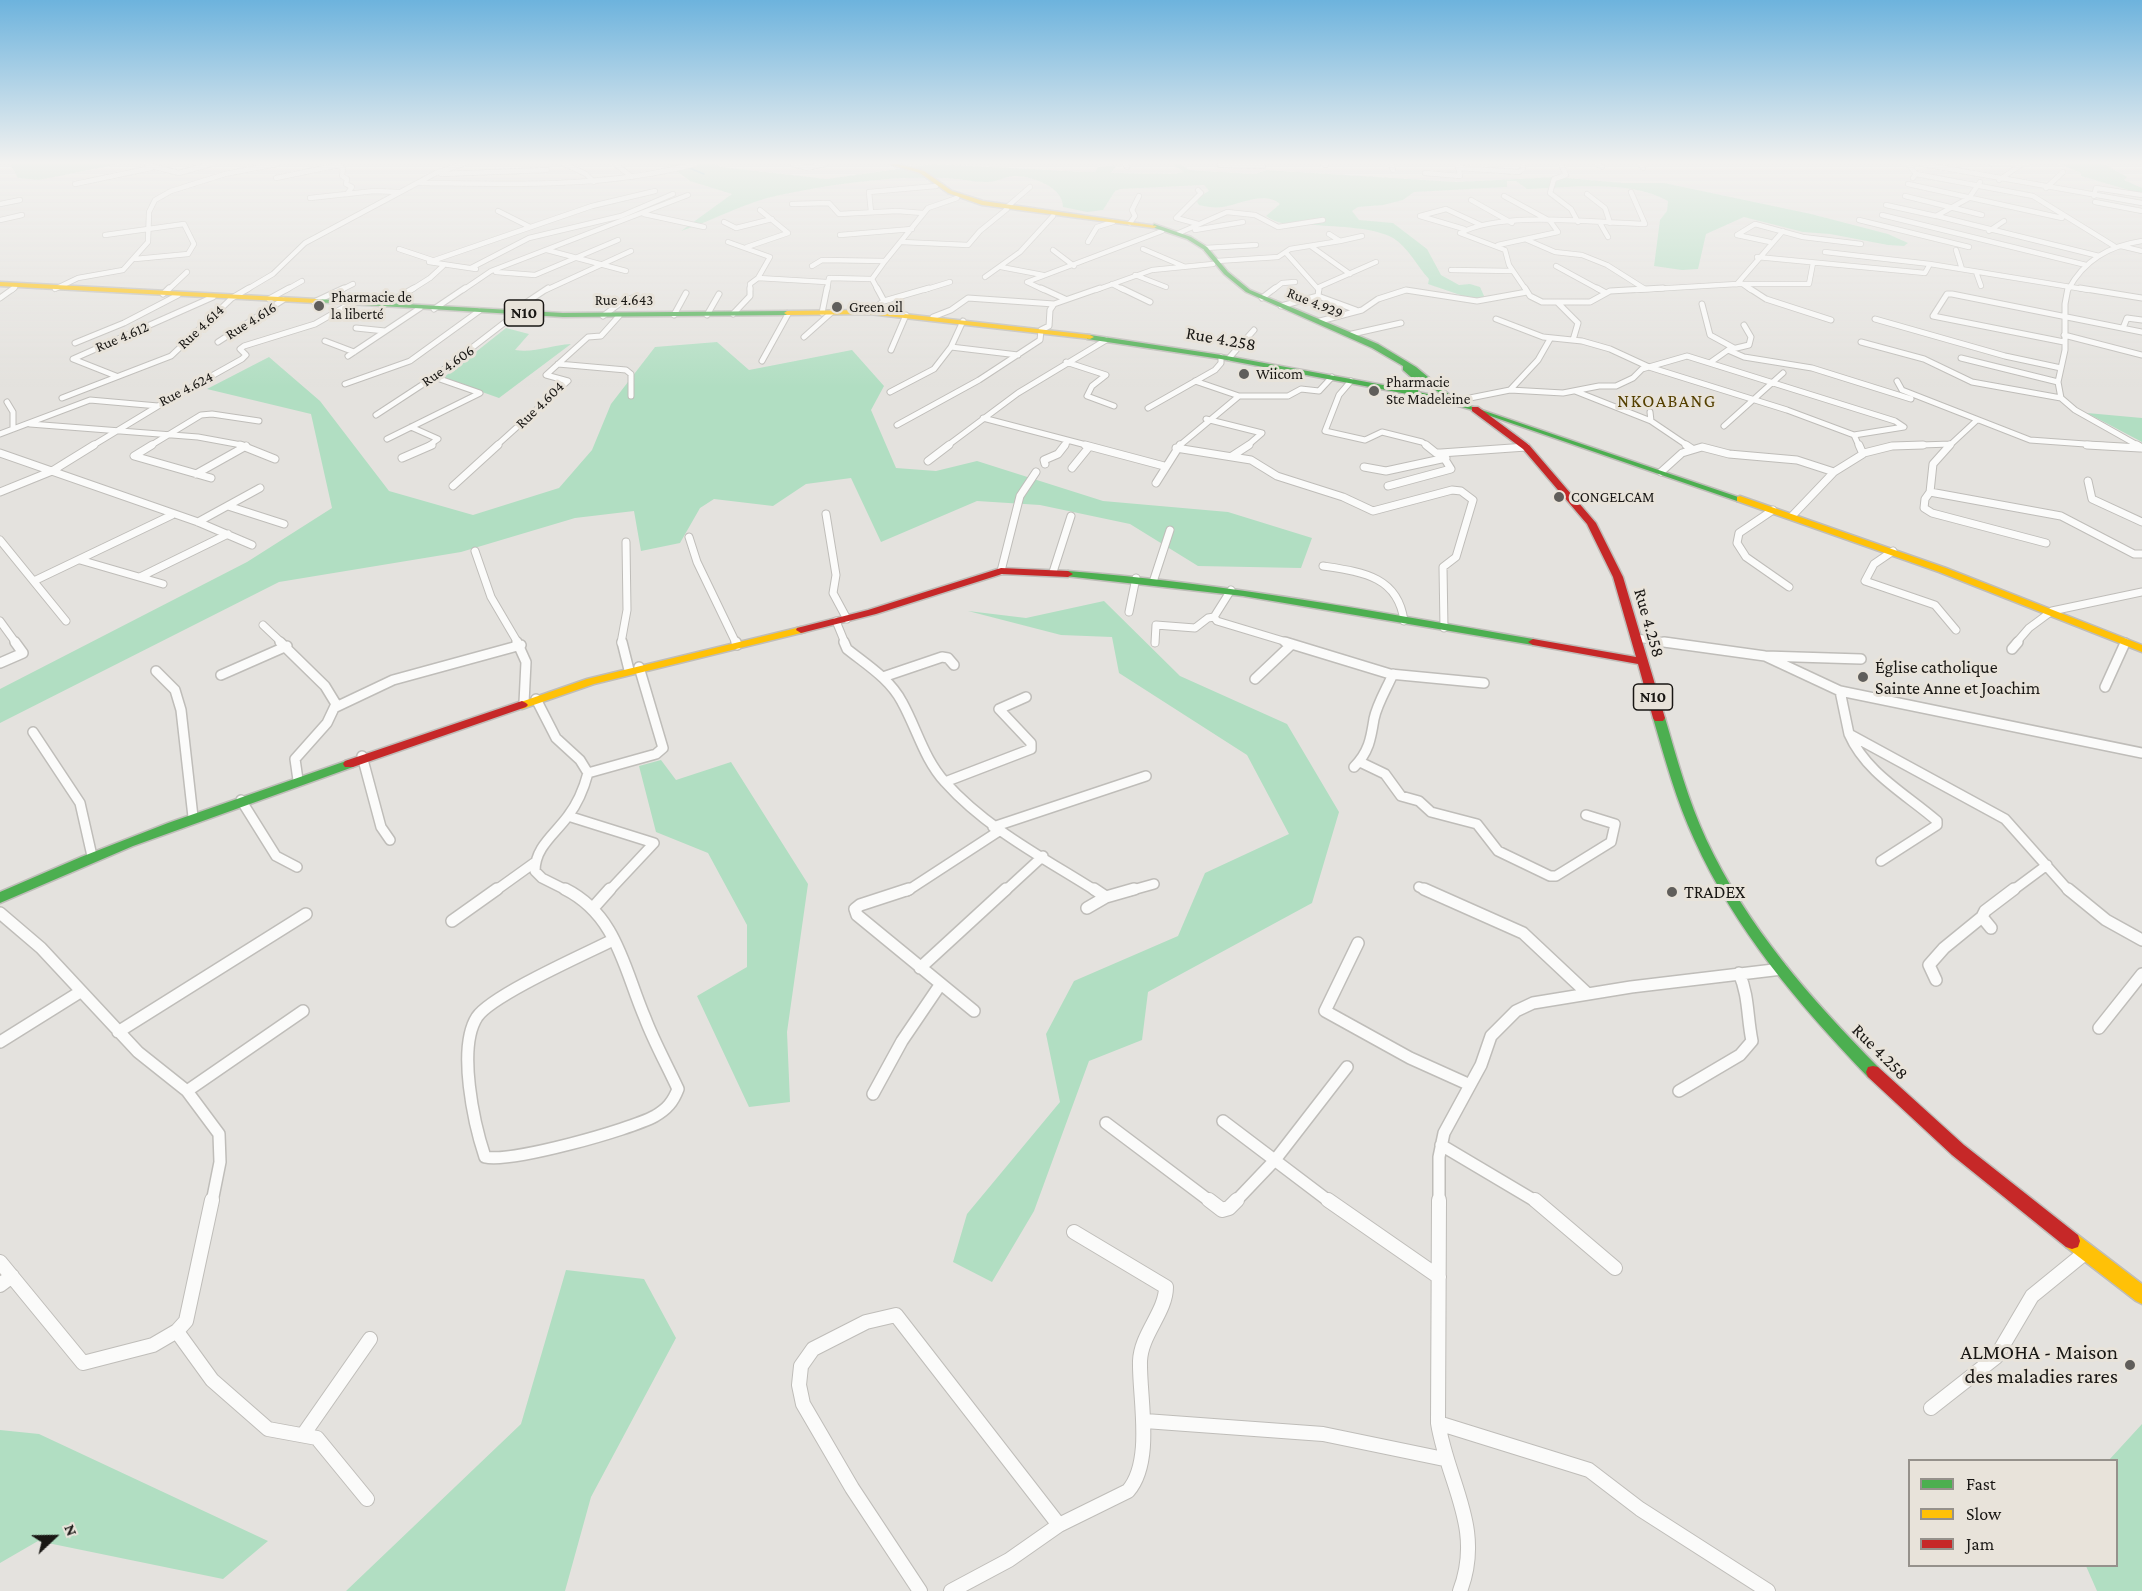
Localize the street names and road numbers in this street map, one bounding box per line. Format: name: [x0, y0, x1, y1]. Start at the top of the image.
street label: Rue 4.929: [1284, 284, 1346, 322]
street label: Rue 4.643: [595, 291, 653, 309]
street label: Rue 4.616: [222, 298, 280, 344]
road number: N10: [504, 300, 544, 326]
street label: Rue 4.614: [174, 301, 228, 353]
street label: Rue 4.612: [93, 318, 151, 356]
street label: Rue 4.258: [1184, 322, 1258, 356]
street label: Rue 4.606: [418, 341, 478, 391]
street label: Rue 4.624: [156, 368, 216, 410]
street label: Rue 4.604: [512, 378, 568, 432]
street label: Rue 4.258: [1629, 586, 1669, 660]
road number: N10: [1634, 684, 1672, 710]
street label: Rue 4.258: [1847, 1019, 1913, 1085]

